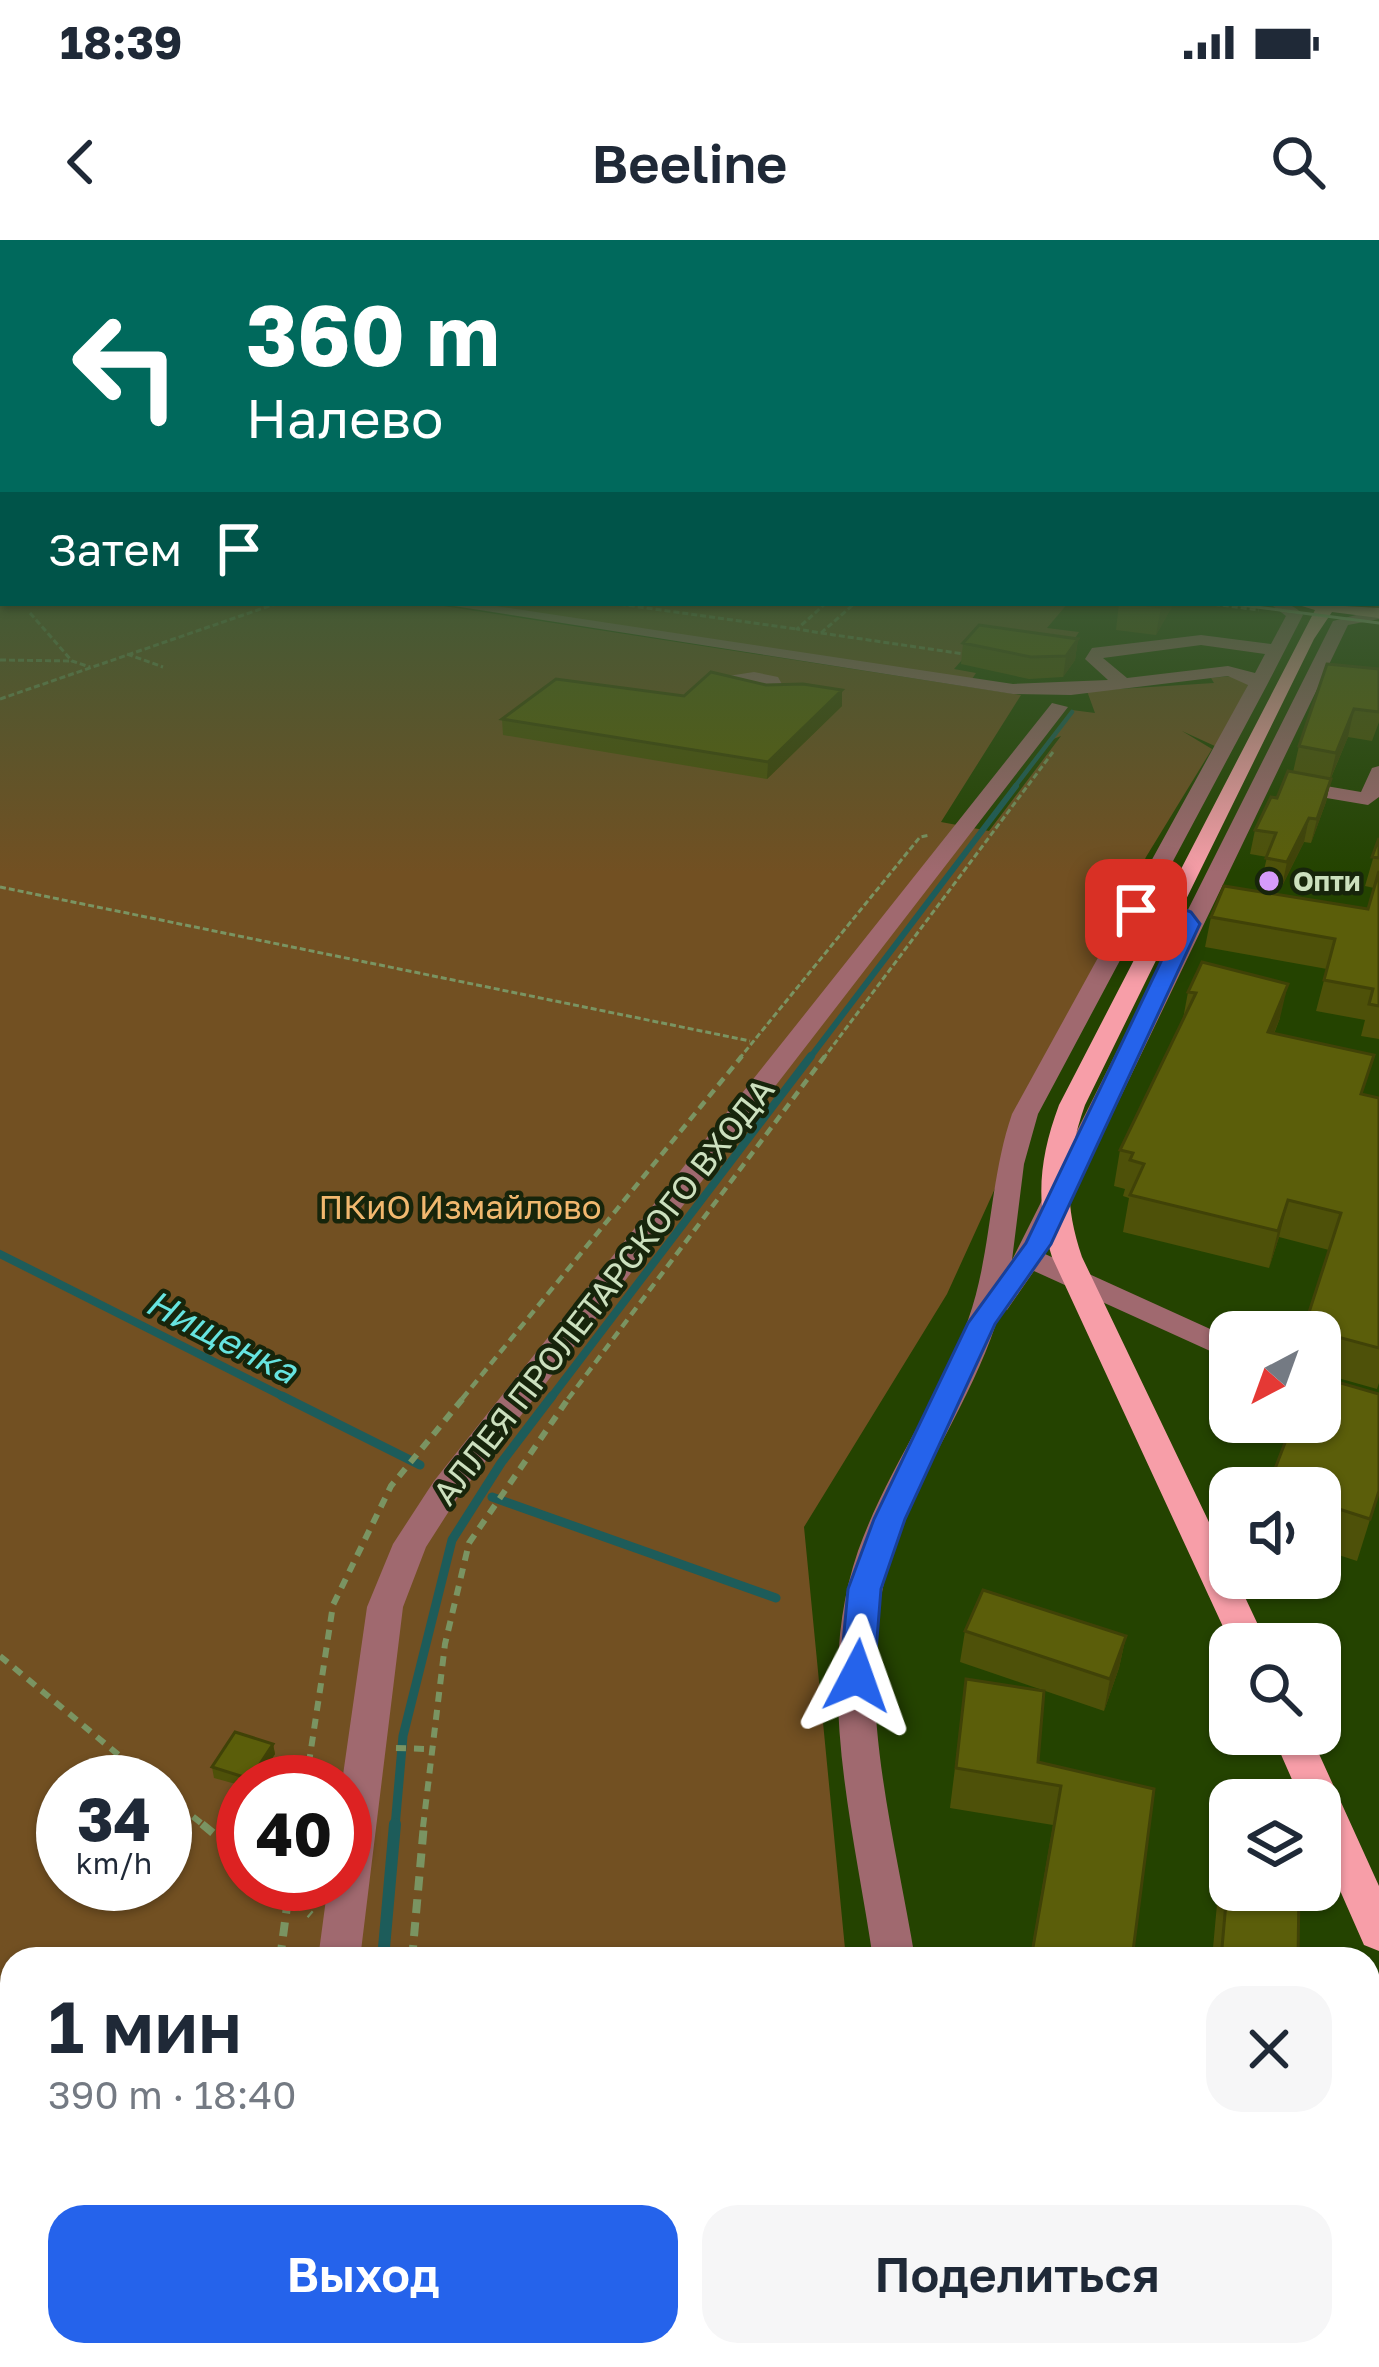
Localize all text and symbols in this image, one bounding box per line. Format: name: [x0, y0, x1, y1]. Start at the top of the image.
text: 18:39: [60, 15, 182, 69]
icon: back: [48, 129, 114, 195]
icon: search: [1265, 129, 1331, 195]
text: Beeline: [592, 130, 787, 195]
text: 360 m: [246, 284, 500, 384]
icon: left: [48, 288, 204, 444]
text: Налево: [246, 385, 443, 450]
icon: arrive: [206, 516, 272, 582]
text: Затем: [48, 522, 182, 576]
pin: [1085, 859, 1187, 961]
place label: Опти: [1293, 865, 1361, 897]
marker: Опти: [1256, 868, 1282, 894]
icon: arrive: [1103, 877, 1169, 943]
street label: АЛЛЕЯ ПРОЛЕТАРСКОГО ВХОДА: [424, 1070, 782, 1512]
park label: ПКиО Измайлово: [318, 1187, 602, 1226]
water label: Нищенка: [140, 1280, 306, 1393]
north arrow: [1209, 1311, 1341, 1443]
map controls: [1209, 1311, 1341, 1911]
button: sound: [1209, 1467, 1341, 1599]
position arrow: [794, 1613, 920, 1739]
button: search: [1209, 1623, 1341, 1755]
speed limit sign: 40: [216, 1755, 372, 1911]
button: layers: [1209, 1779, 1341, 1911]
text: 34: [77, 1782, 151, 1854]
text: km/h: [76, 1845, 152, 1881]
text: 1 мин: [48, 1982, 242, 2069]
button: close: [1206, 1986, 1332, 2112]
text: 390 m · 18:40: [48, 2071, 296, 2118]
button: Выход: [48, 2205, 678, 2343]
button: Поделиться: [702, 2205, 1332, 2343]

